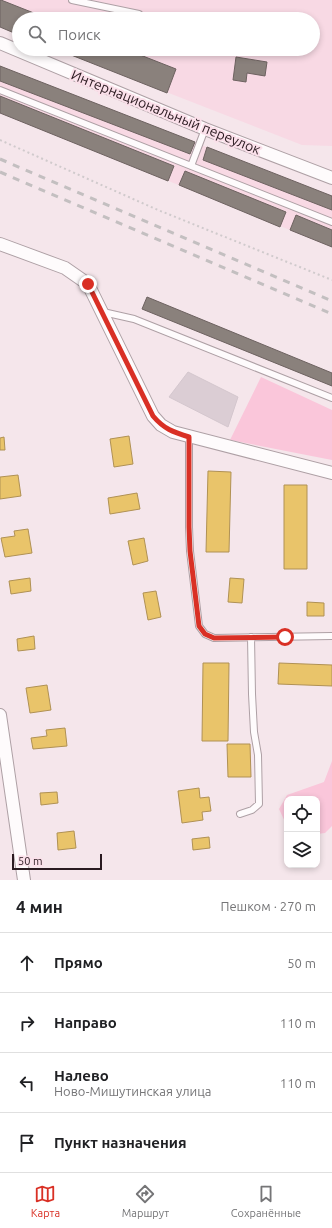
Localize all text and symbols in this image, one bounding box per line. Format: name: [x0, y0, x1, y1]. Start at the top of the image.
search box: [12, 12, 320, 56]
icon: search: [26, 23, 48, 45]
text: Поиск: [58, 26, 101, 43]
street label: Интернациональный переулок: [69, 67, 263, 157]
route end: [79, 275, 97, 293]
route start: [276, 628, 294, 646]
map controls: [284, 796, 320, 868]
button: locate: [284, 796, 320, 832]
button: layers: [284, 832, 320, 868]
scale bar: [12, 852, 102, 871]
text: 50 m: [18, 855, 42, 867]
text: 4 мин: [16, 897, 63, 916]
text: Пешком · 270 m: [220, 899, 316, 913]
icon: ahead: [16, 952, 38, 974]
text: Прямо: [54, 954, 103, 971]
text: 50 m: [287, 956, 316, 970]
icon: right: [16, 1012, 38, 1034]
text: Направо: [54, 1014, 117, 1031]
text: 110 m: [280, 1016, 316, 1030]
text: Налево: [54, 1067, 109, 1084]
icon: left: [16, 1072, 38, 1094]
text: 110 m: [280, 1076, 316, 1090]
text: Ново-Мишутинская улица: [54, 1084, 212, 1098]
icon: arrive: [16, 1132, 38, 1154]
text: Пункт назначения: [54, 1134, 187, 1151]
tab: Карта: [31, 1183, 60, 1219]
tab: Маршрут: [122, 1183, 169, 1219]
tab: Сохранённые: [231, 1183, 301, 1219]

